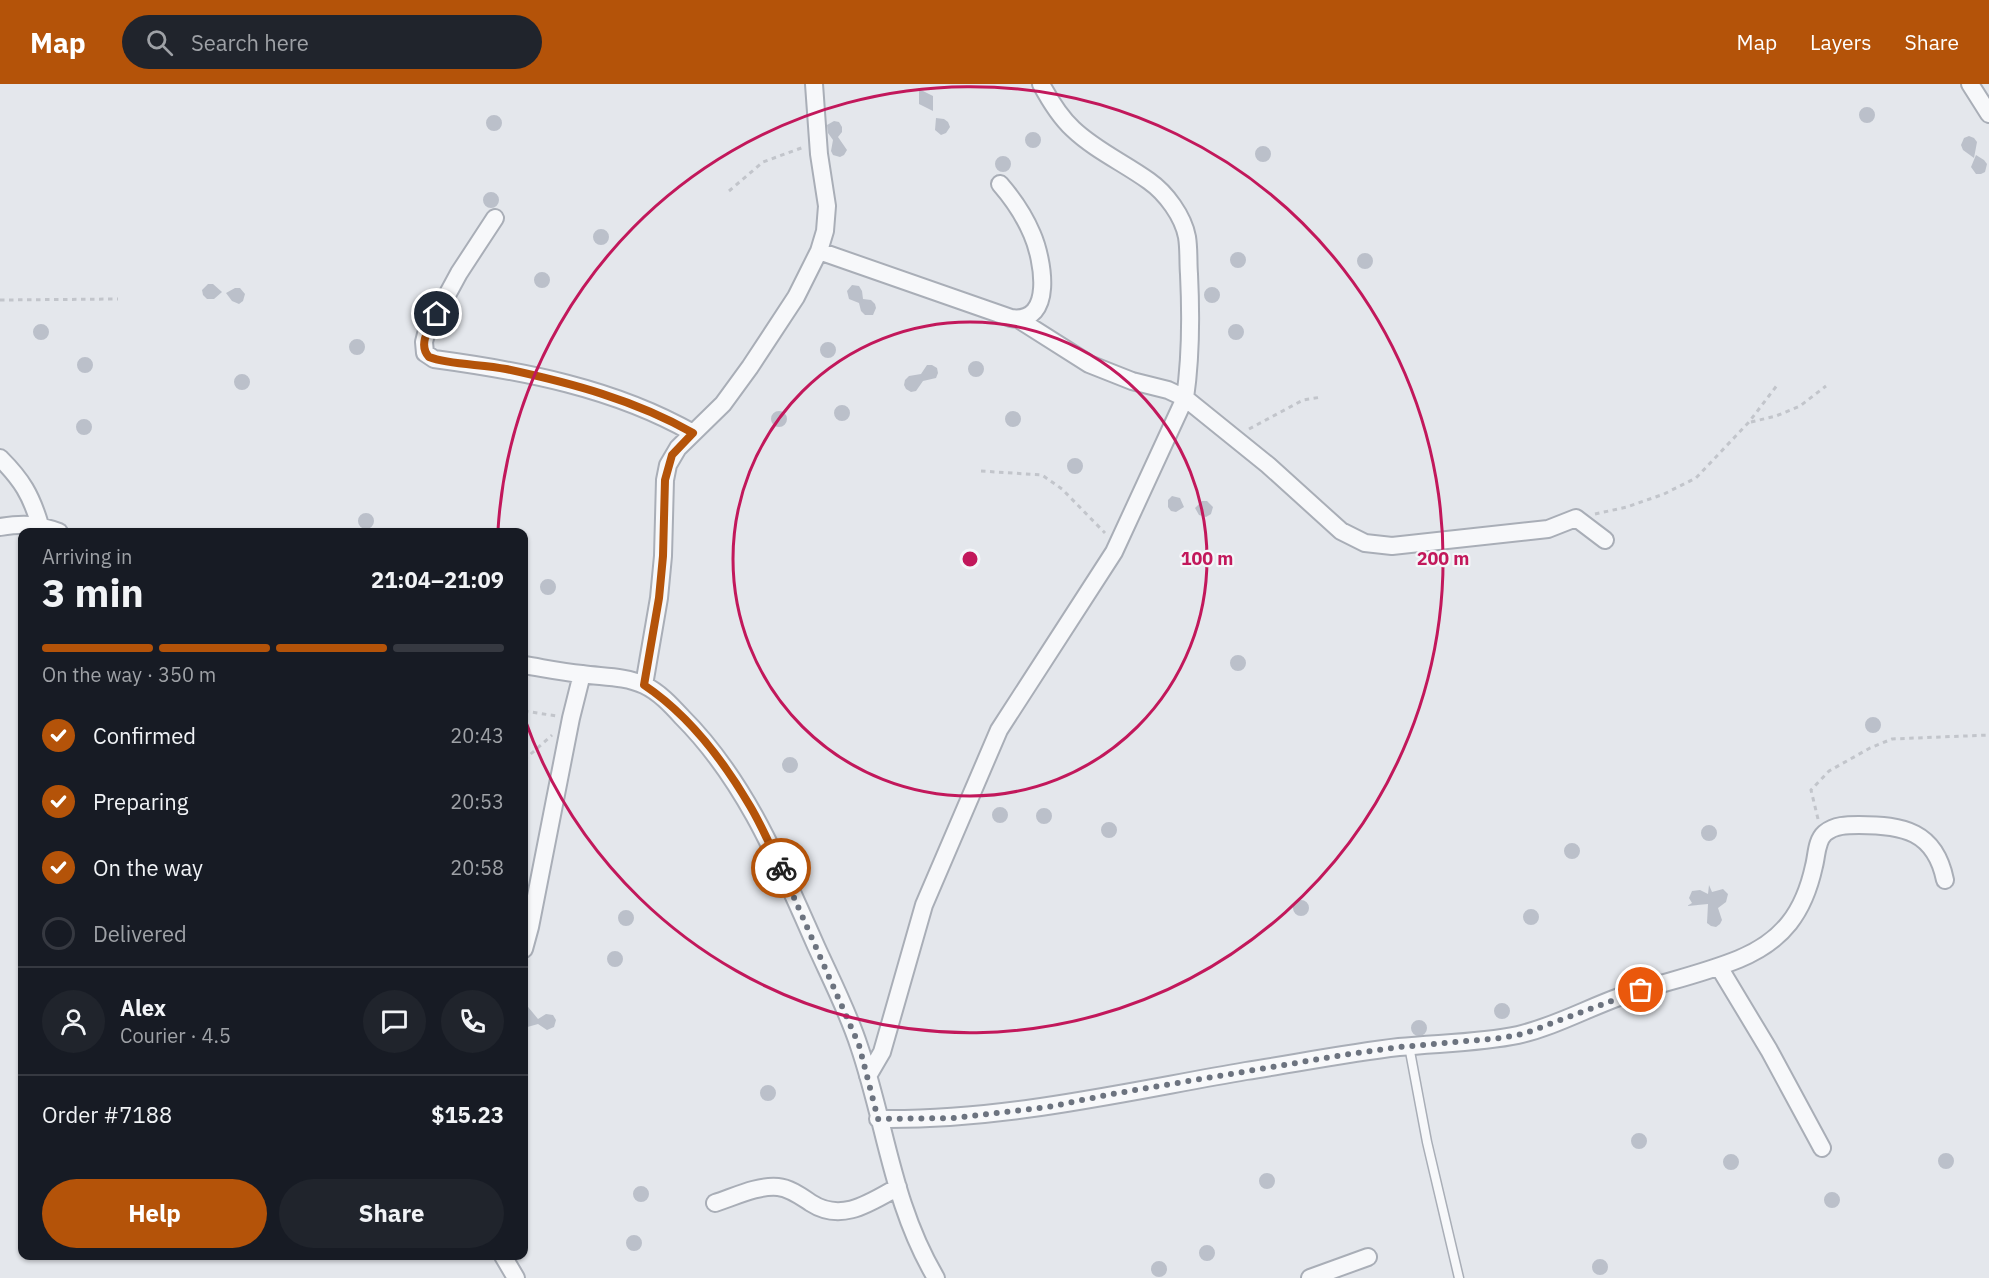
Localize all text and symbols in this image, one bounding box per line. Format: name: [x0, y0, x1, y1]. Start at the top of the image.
search box: [122, 15, 542, 69]
text: Map: [30, 24, 86, 61]
icon: search: [143, 26, 176, 59]
text: Search here: [191, 28, 309, 57]
text: Map: [1737, 28, 1777, 56]
text: Layers: [1810, 28, 1872, 56]
text: Share: [1905, 28, 1959, 56]
pin: [411, 288, 462, 339]
icon: home: [420, 297, 453, 330]
text: Arriving in: [42, 543, 132, 570]
text: 100 m: [1181, 547, 1233, 570]
text: 200 m: [1417, 547, 1469, 570]
centre of rings: [960, 549, 980, 569]
text: 21:04–21:09: [371, 565, 504, 594]
text: 3 min: [42, 567, 144, 618]
text: On the way · 350 m: [42, 661, 216, 688]
icon: check: [42, 719, 75, 752]
text: Confirmed: [93, 721, 196, 750]
text: 20:43: [450, 722, 504, 749]
icon: check: [42, 785, 75, 818]
text: Preparing: [93, 787, 188, 816]
text: 20:53: [450, 788, 504, 815]
courier: [751, 838, 811, 898]
icon: check: [42, 851, 75, 884]
icon: bike: [765, 852, 798, 885]
text: On the way: [93, 853, 203, 882]
text: 20:58: [450, 854, 504, 881]
text: Delivered: [93, 919, 187, 948]
pin: [1615, 964, 1666, 1015]
icon: bag: [1624, 973, 1657, 1006]
button: person: [42, 990, 105, 1053]
button: chat: [363, 990, 426, 1053]
button: phone: [441, 990, 504, 1053]
text: Alex: [120, 993, 166, 1022]
text: Courier · 4.5: [120, 1022, 231, 1049]
text: Order #7188: [42, 1100, 172, 1129]
text: $15.23: [431, 1100, 504, 1129]
button: Help: [42, 1179, 267, 1248]
button: Share: [279, 1179, 504, 1248]

